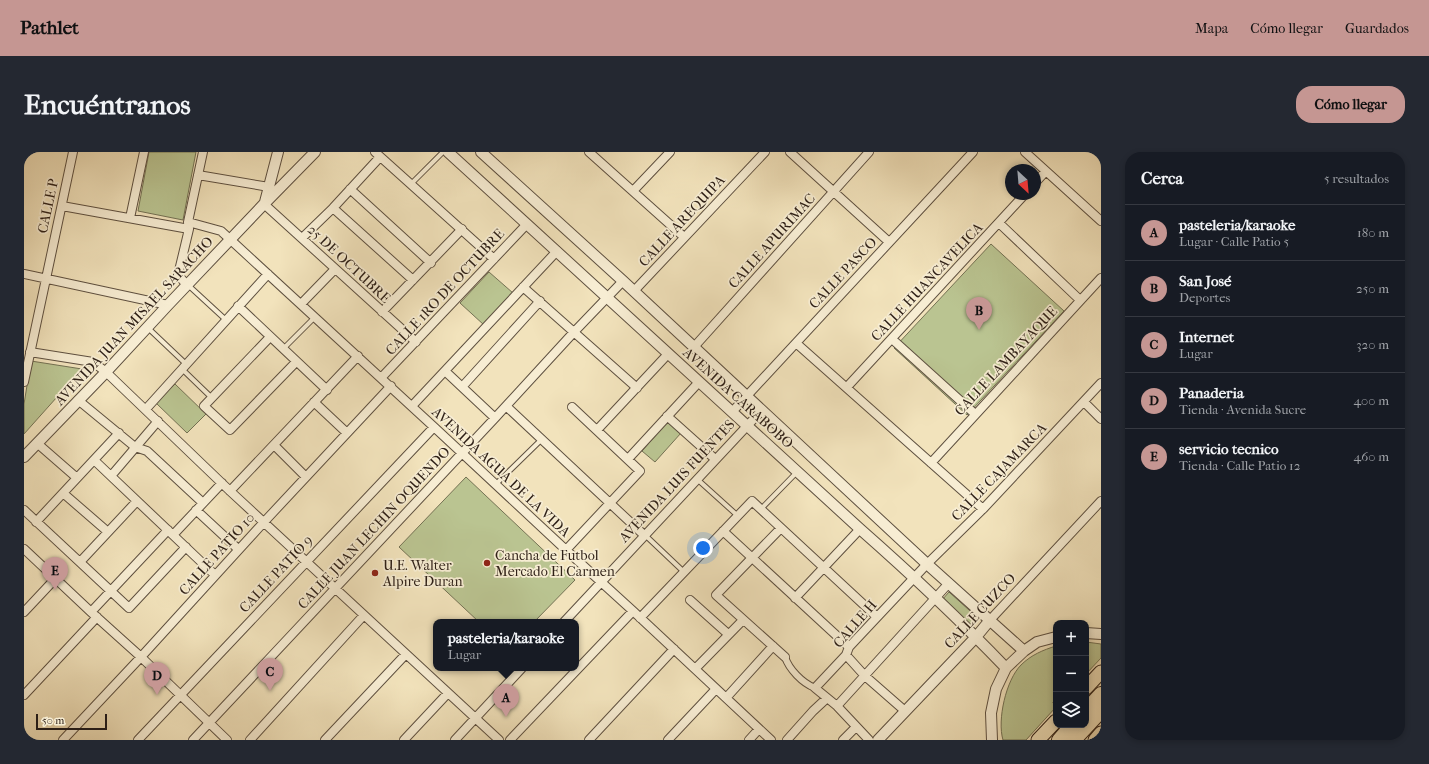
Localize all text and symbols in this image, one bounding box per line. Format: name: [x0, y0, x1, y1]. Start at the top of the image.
text: Pathlet: [20, 17, 79, 39]
text: Mapa: [1195, 20, 1228, 37]
text: Cómo llegar: [1250, 20, 1323, 37]
text: Guardados: [1345, 20, 1409, 37]
button: Cómo llegar: [1296, 86, 1405, 123]
text: Encuéntranos: [24, 88, 191, 121]
north arrow: [1005, 164, 1041, 200]
text: Cerca: [1141, 168, 1183, 188]
street label: CALLE AREQUIPA: [635, 171, 729, 270]
text: 5 resultados: [1324, 171, 1389, 186]
street label: CALLE P: [34, 177, 62, 235]
street label: CALLE APURIMAC: [725, 190, 819, 292]
text: pasteleria/karaoke: [1179, 216, 1296, 234]
street label: CALLE HUANCAVELICA: [868, 218, 987, 345]
street label: 25 DE OCTUBRE: [304, 221, 394, 307]
street label: CALLE 1RO DE OCTUBRE: [382, 225, 508, 359]
text: A: [1150, 225, 1158, 240]
text: 180 m: [1357, 225, 1389, 240]
street label: AVENIDA JUAN MISAEL SARACHO: [51, 233, 217, 410]
street label: CALLE PASCO: [806, 234, 880, 312]
text: Lugar · Calle Patio 5: [1179, 234, 1289, 249]
text: San José: [1179, 272, 1232, 290]
text: B: [1150, 281, 1158, 296]
text: 250 m: [1356, 281, 1389, 296]
text: Deportes: [1179, 290, 1230, 305]
pin: B: [966, 297, 992, 330]
street label: CALLE LAMBAYAQUE: [951, 303, 1061, 419]
text: Internet: [1179, 328, 1234, 346]
text: C: [1150, 337, 1158, 352]
text: 320 m: [1356, 337, 1389, 352]
street label: AVENIDA CARABOBO: [679, 343, 797, 452]
text: Lugar: [1179, 346, 1213, 361]
text: Panaderia: [1179, 384, 1244, 402]
text: D: [1149, 393, 1159, 408]
text: 400 m: [1353, 393, 1389, 408]
text: Tienda · Avenida Sucre: [1179, 402, 1306, 417]
street label: AVENIDA AGUA DE LA VIDA: [428, 403, 574, 541]
street label: AVENIDA LUIS FUENTES: [615, 416, 738, 547]
street label: CALLE CAJAMARCA: [948, 419, 1051, 524]
text: servicio tecnico: [1179, 440, 1279, 458]
street label: CALLE JUAN LECHIN OQUENDO: [294, 443, 454, 613]
text: E: [1150, 449, 1158, 464]
text: 460 m: [1354, 449, 1389, 464]
text: Tienda · Calle Patio 12: [1179, 458, 1300, 473]
street label: CALLE PATIO 10: [176, 509, 258, 599]
street label: CALLE PATIO 9: [236, 532, 316, 616]
your location: [693, 538, 713, 558]
place label: Cancha de Futbol Mercado El Carmen: [495, 547, 615, 580]
pin: E: [42, 557, 68, 590]
place label: U.E. Walter Alpire Duran: [382, 557, 463, 590]
marker: Cancha de Futbol Mercado El Carmen: [482, 558, 492, 568]
marker: U.E. Walter Alpire Duran: [370, 568, 380, 578]
street label: CALLE CUZCO: [941, 570, 1019, 652]
street label: CALLE H: [830, 597, 880, 651]
popup: [433, 619, 579, 671]
map controls: [1053, 620, 1089, 728]
button: +: [1053, 620, 1089, 656]
text: pasteleria/karaoke: [448, 629, 564, 647]
text: Lugar: [448, 647, 481, 662]
button: −: [1053, 656, 1089, 692]
pin: C: [257, 658, 283, 691]
pin: D: [144, 662, 170, 695]
pin: A: [493, 684, 519, 717]
button: layers: [1053, 692, 1089, 728]
scale bar: [36, 712, 107, 731]
text: 50 m: [42, 714, 64, 727]

